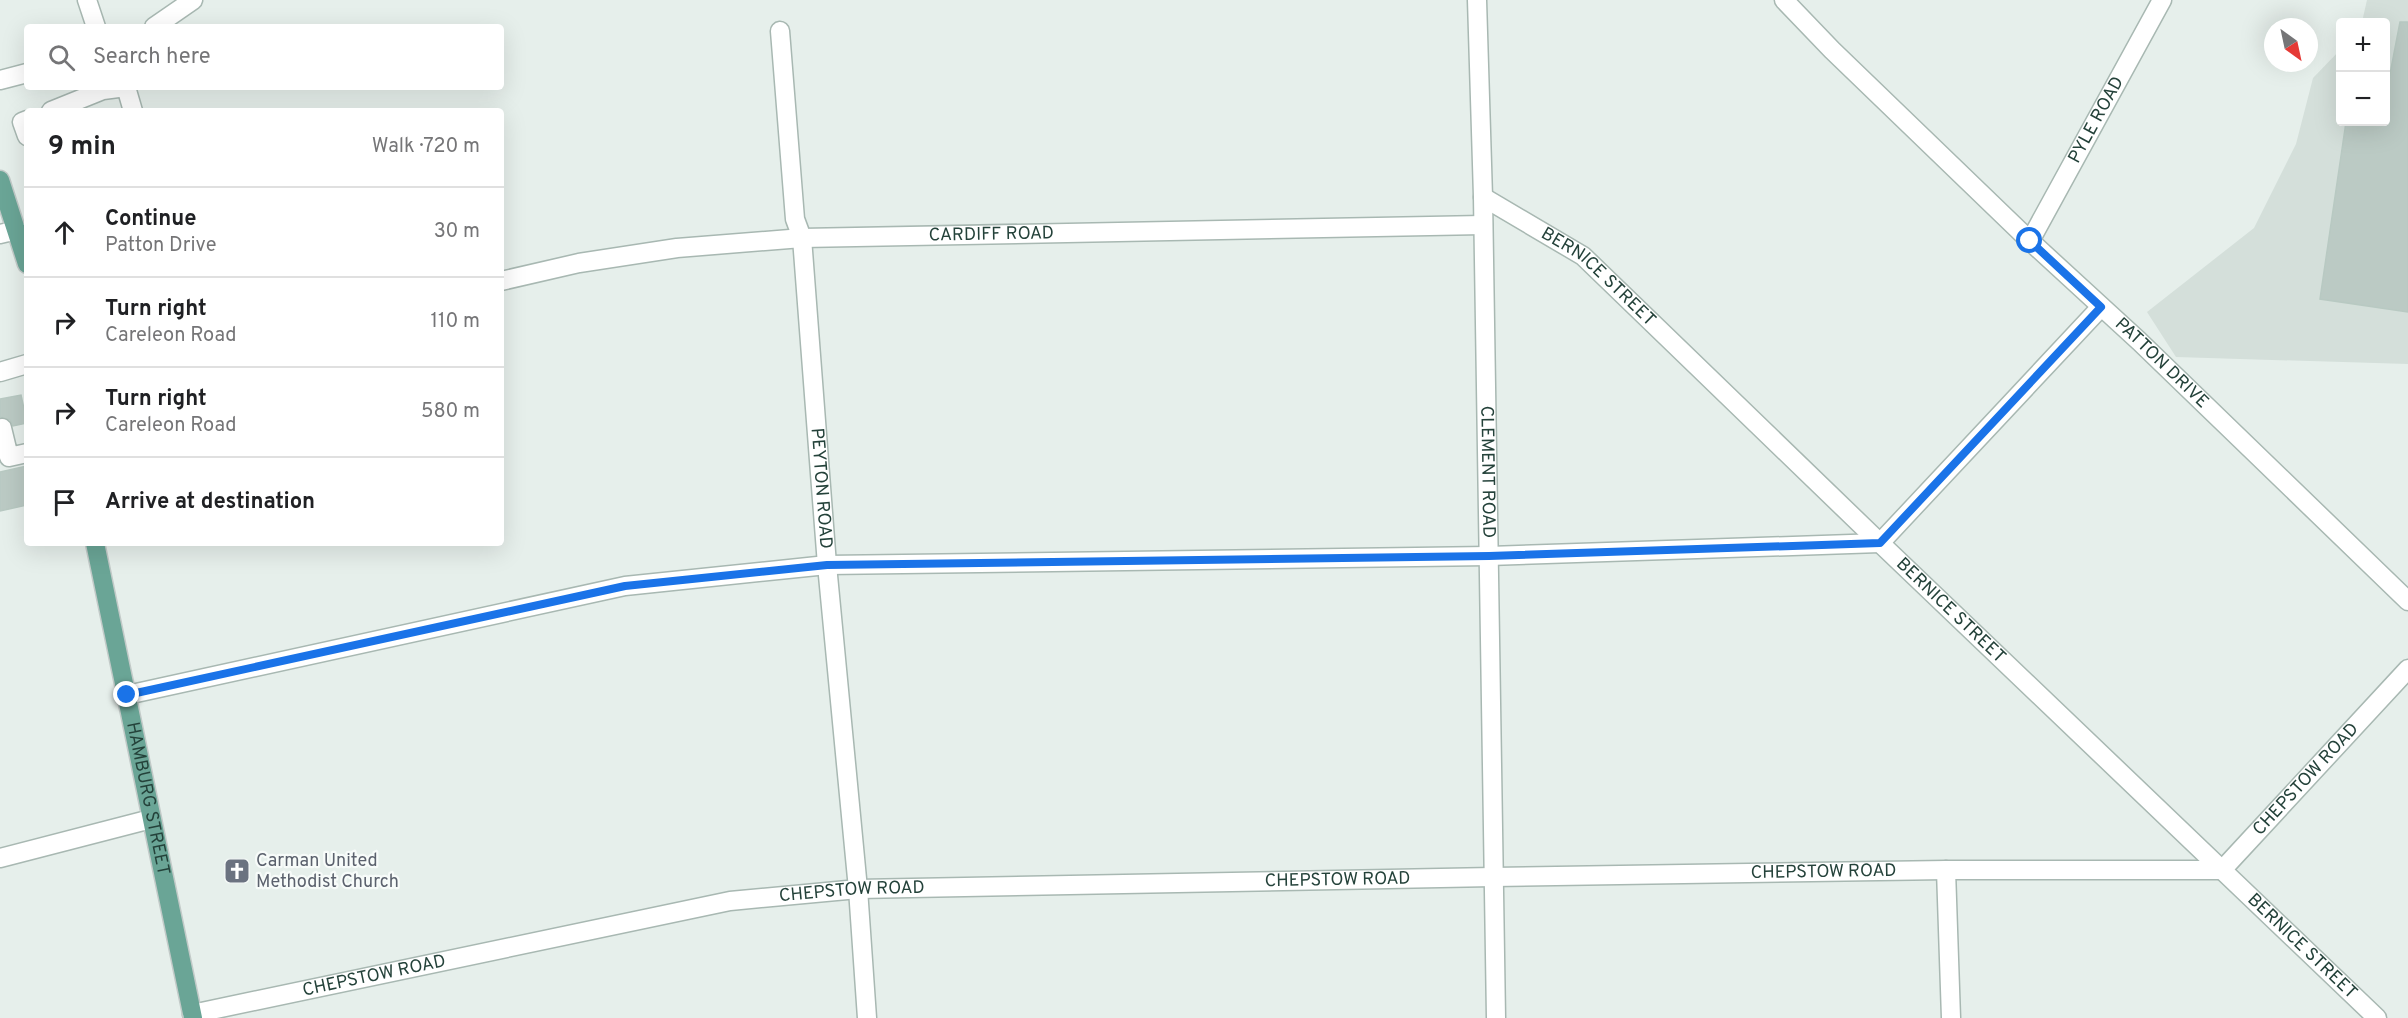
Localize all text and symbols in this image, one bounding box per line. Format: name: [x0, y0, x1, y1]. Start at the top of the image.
north arrow: [2264, 18, 2318, 72]
map controls: [2336, 18, 2390, 126]
button: +: [2336, 18, 2390, 72]
search box: [24, 24, 504, 90]
icon: search: [45, 41, 78, 74]
text: Search here: [93, 44, 211, 71]
street label: PYLE ROAD: [2063, 72, 2129, 167]
button: −: [2336, 72, 2390, 126]
text: 9 min: [48, 131, 116, 164]
text: Walk · 720 m: [372, 134, 480, 160]
text: Continue: [105, 206, 196, 233]
icon: ahead: [48, 216, 81, 249]
text: 30 m: [434, 219, 480, 245]
street label: CARDIFF ROAD: [928, 222, 1054, 247]
street label: BERNICE STREET: [1537, 222, 1660, 331]
route start: [2016, 227, 2042, 253]
text: Patton Drive: [105, 233, 216, 259]
text: Turn right: [105, 296, 207, 323]
icon: right: [48, 306, 81, 339]
text: 110 m: [431, 309, 480, 335]
street label: PATTON DRIVE: [2110, 313, 2213, 413]
text: Careleon Road: [105, 323, 236, 349]
text: Turn right: [105, 386, 207, 413]
icon: right: [48, 396, 81, 429]
text: 580 m: [421, 399, 480, 425]
street label: CLEMENT ROAD: [1475, 405, 1500, 538]
text: Careleon Road: [105, 413, 236, 439]
street label: PEYTON ROAD: [805, 427, 837, 550]
icon: arrive: [48, 486, 81, 519]
text: Arrive at destination: [105, 489, 315, 516]
street label: BERNICE STREET: [1891, 553, 2011, 669]
route end: [113, 681, 139, 707]
street label: CHEPSTOW ROAD: [2248, 718, 2364, 841]
street label: HAMBURG STREET: [121, 720, 175, 877]
place label: Carman United Methodist Church: [256, 850, 399, 894]
church icon: Carman United Methodist Church: [222, 856, 252, 886]
street label: CHEPSTOW ROAD: [1750, 859, 1897, 885]
street label: CHEPSTOW ROAD: [1264, 867, 1411, 893]
street label: CHEPSTOW ROAD: [778, 876, 925, 908]
street label: BERNICE STREET: [2242, 889, 2362, 1004]
street label: CHEPSTOW ROAD: [300, 950, 448, 1002]

